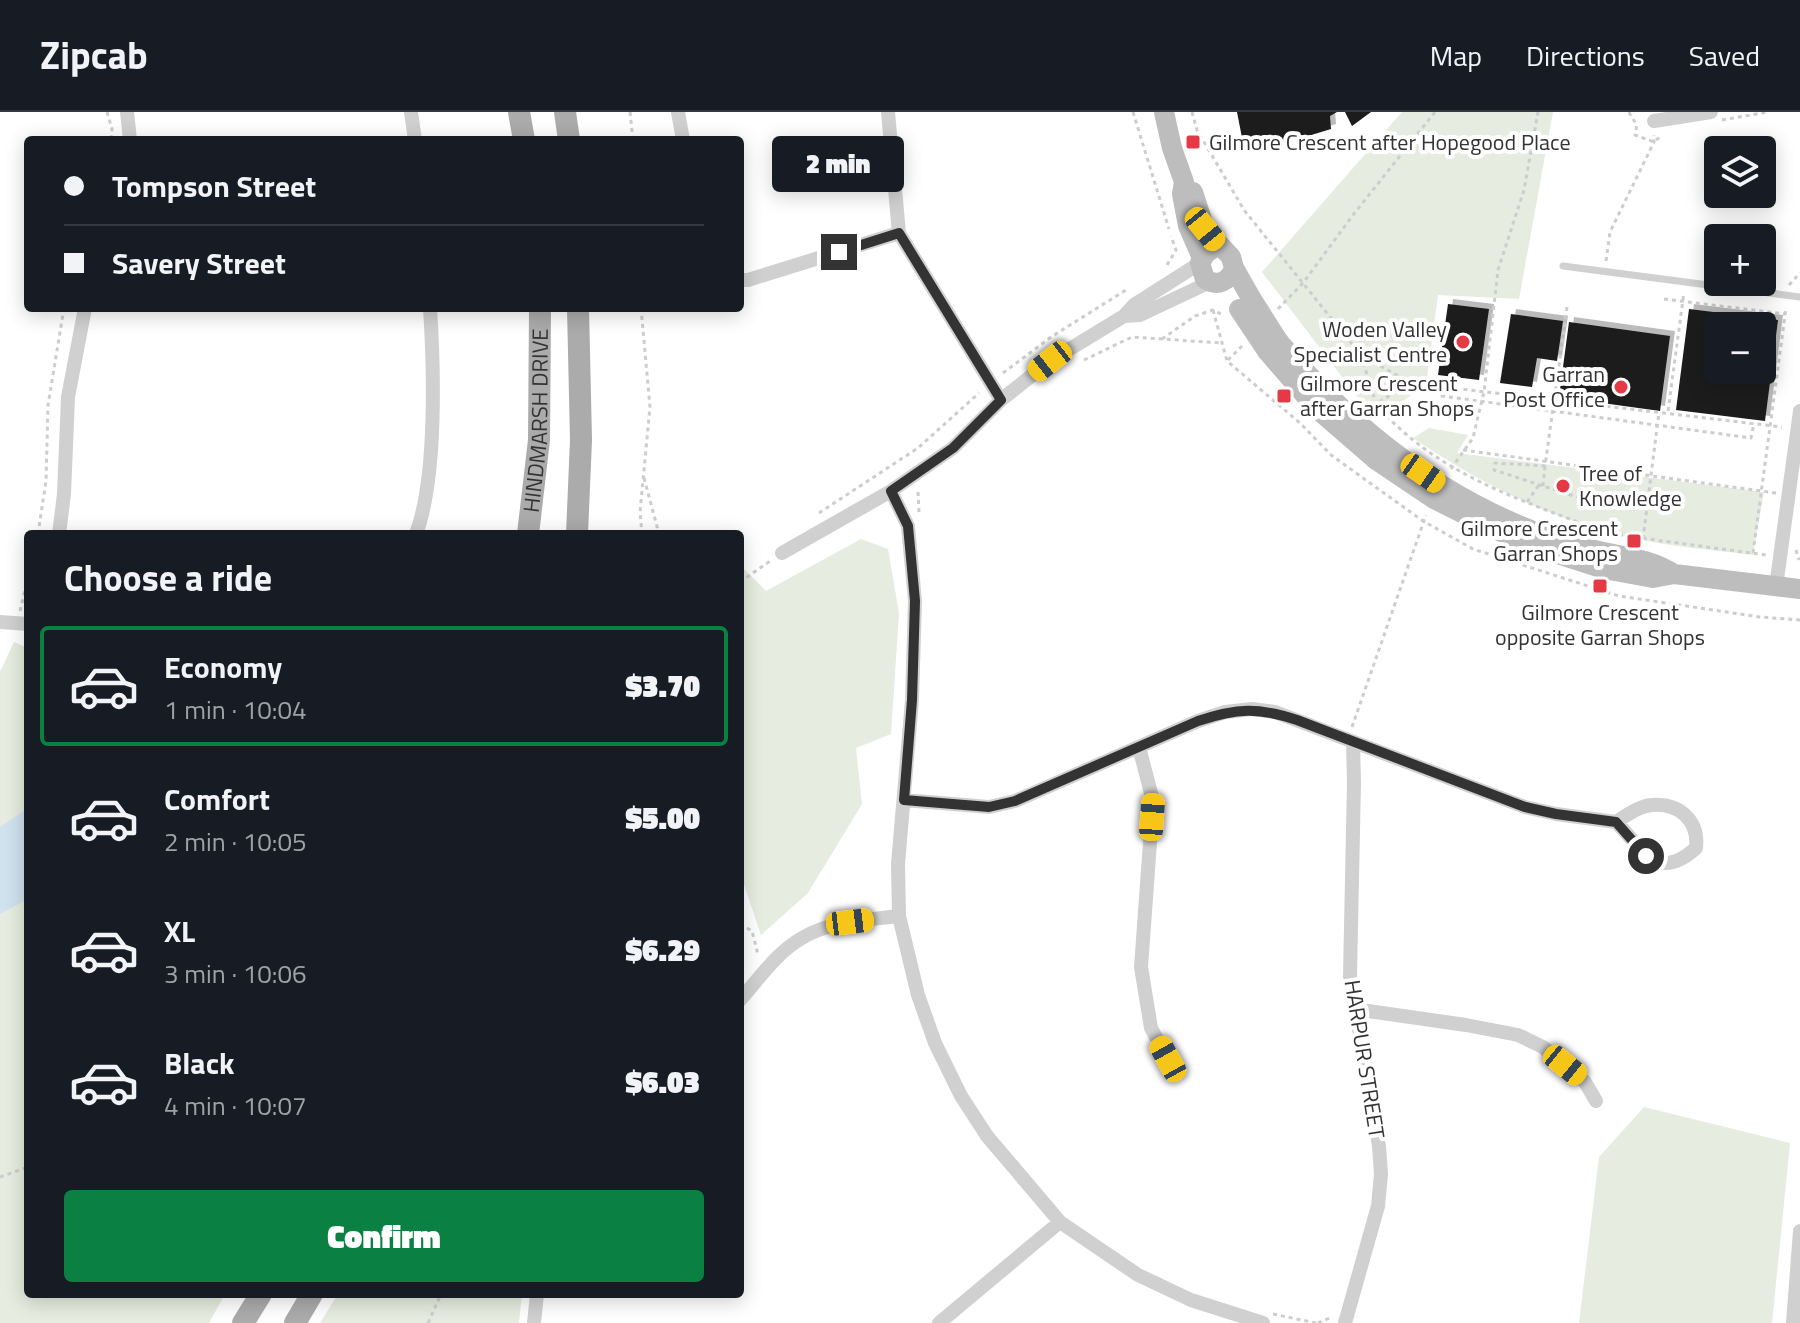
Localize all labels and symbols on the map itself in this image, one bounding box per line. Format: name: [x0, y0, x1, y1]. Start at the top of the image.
place label: Gilmore Crescent after Hopegood Place: [1209, 125, 1571, 159]
marker: Gilmore Crescent after Hopegood Place: [1184, 133, 1202, 151]
callout: 2 min: [773, 136, 905, 192]
car: [1181, 203, 1229, 255]
route end: [821, 234, 857, 270]
place label: Woden Valley Specialist Centre: [1293, 312, 1447, 371]
street label: HINDMARSH DRIVE: [514, 328, 557, 514]
marker: Woden Valley Specialist Centre: [1454, 333, 1472, 351]
car: [1024, 337, 1076, 385]
place label: Garran Post Office: [1503, 357, 1605, 416]
place label: Gilmore Crescent after Garran Shops: [1300, 366, 1474, 425]
marker: Garran Post Office: [1612, 378, 1630, 396]
marker: Gilmore Crescent after Garran Shops: [1275, 387, 1293, 405]
car: [1396, 449, 1450, 497]
place label: Tree of Knowledge: [1579, 456, 1682, 515]
marker: Tree of Knowledge: [1554, 477, 1572, 495]
place label: Gilmore Crescent Garran Shops: [1461, 511, 1618, 570]
marker: Gilmore Crescent Garran Shops: [1625, 532, 1643, 550]
marker: Gilmore Crescent opposite Garran Shops: [1591, 577, 1609, 595]
place label: Gilmore Crescent opposite Garran Shops: [1495, 595, 1705, 654]
car: [1138, 792, 1166, 842]
route start: [1628, 838, 1664, 874]
car: [825, 907, 875, 937]
street label: HARPUR STREET: [1336, 977, 1394, 1141]
car: [1146, 1032, 1190, 1086]
car: [1539, 1041, 1591, 1089]

